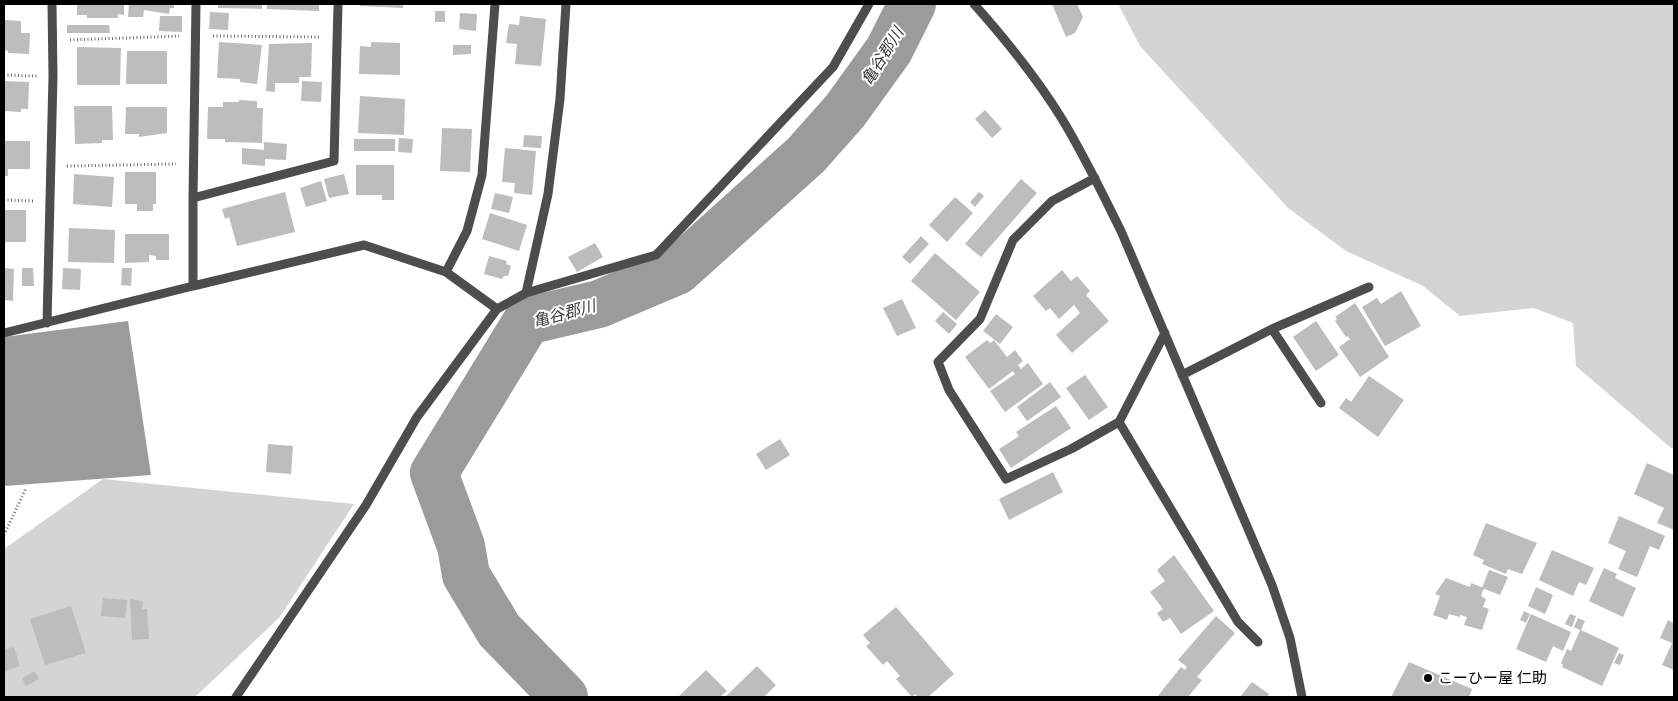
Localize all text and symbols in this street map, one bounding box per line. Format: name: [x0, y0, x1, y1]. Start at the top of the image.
water label: 亀谷郡川: [857, 22, 908, 88]
water label: 亀谷郡川: [531, 296, 599, 331]
place label: こーひー屋 仁助: [1438, 669, 1547, 687]
marker: こーひー屋 仁助: [1422, 672, 1434, 684]

